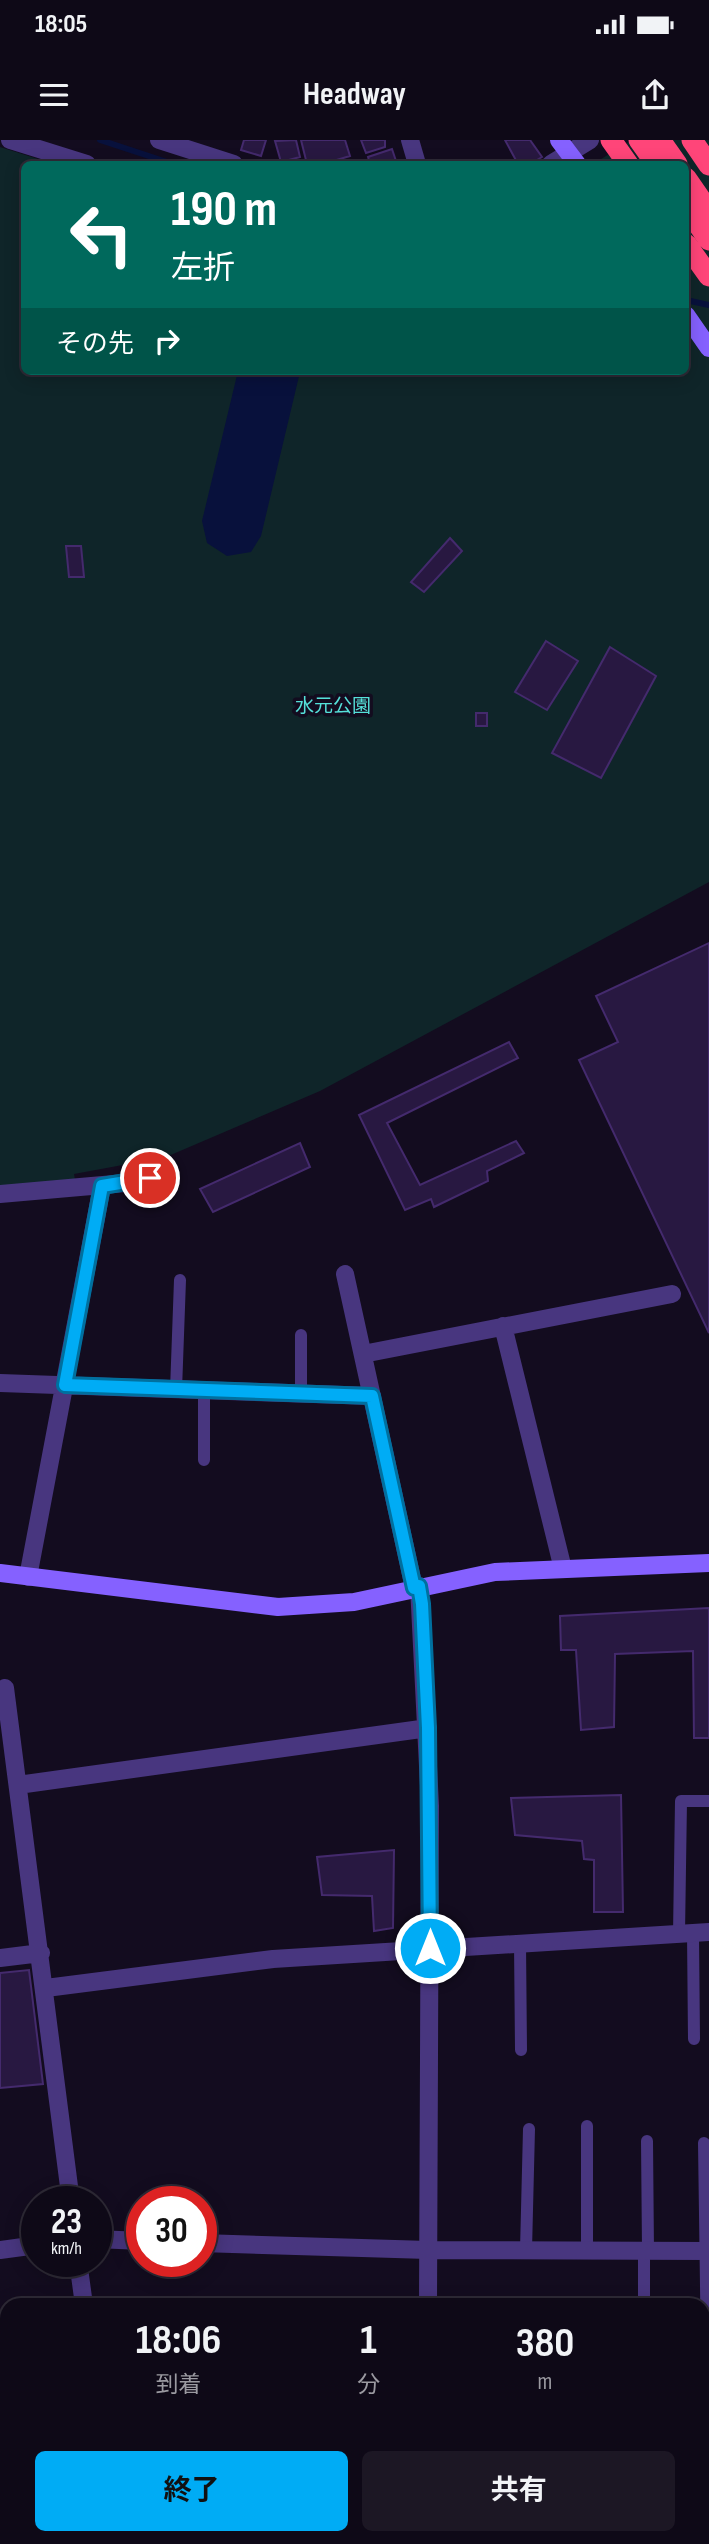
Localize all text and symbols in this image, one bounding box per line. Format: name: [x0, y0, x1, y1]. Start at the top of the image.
text: 18:05: [35, 9, 87, 40]
text: Headway: [303, 75, 406, 114]
icon: menu: [35, 76, 73, 114]
icon: share: [636, 76, 674, 114]
text: 190 m: [171, 181, 277, 240]
icon: left: [56, 189, 147, 280]
text: 左折: [171, 249, 235, 288]
icon: right: [148, 322, 186, 360]
text: その先: [56, 329, 134, 360]
park label: 水元公園: [295, 695, 371, 718]
pin: [120, 1148, 180, 1208]
icon: arrive: [131, 1159, 169, 1197]
position arrow: [393, 1911, 467, 1985]
speed limit sign: 30: [126, 2186, 217, 2277]
text: 23: [51, 2201, 82, 2244]
text: km/h: [51, 2238, 82, 2259]
text: 18:06: [136, 2315, 221, 2366]
text: 1: [360, 2315, 377, 2366]
text: 380: [516, 2318, 574, 2369]
text: m: [538, 2368, 552, 2396]
text: 到着: [155, 2371, 201, 2399]
text: 分: [357, 2371, 380, 2399]
button: 終了: [35, 2451, 348, 2531]
button: 共有: [362, 2451, 675, 2531]

